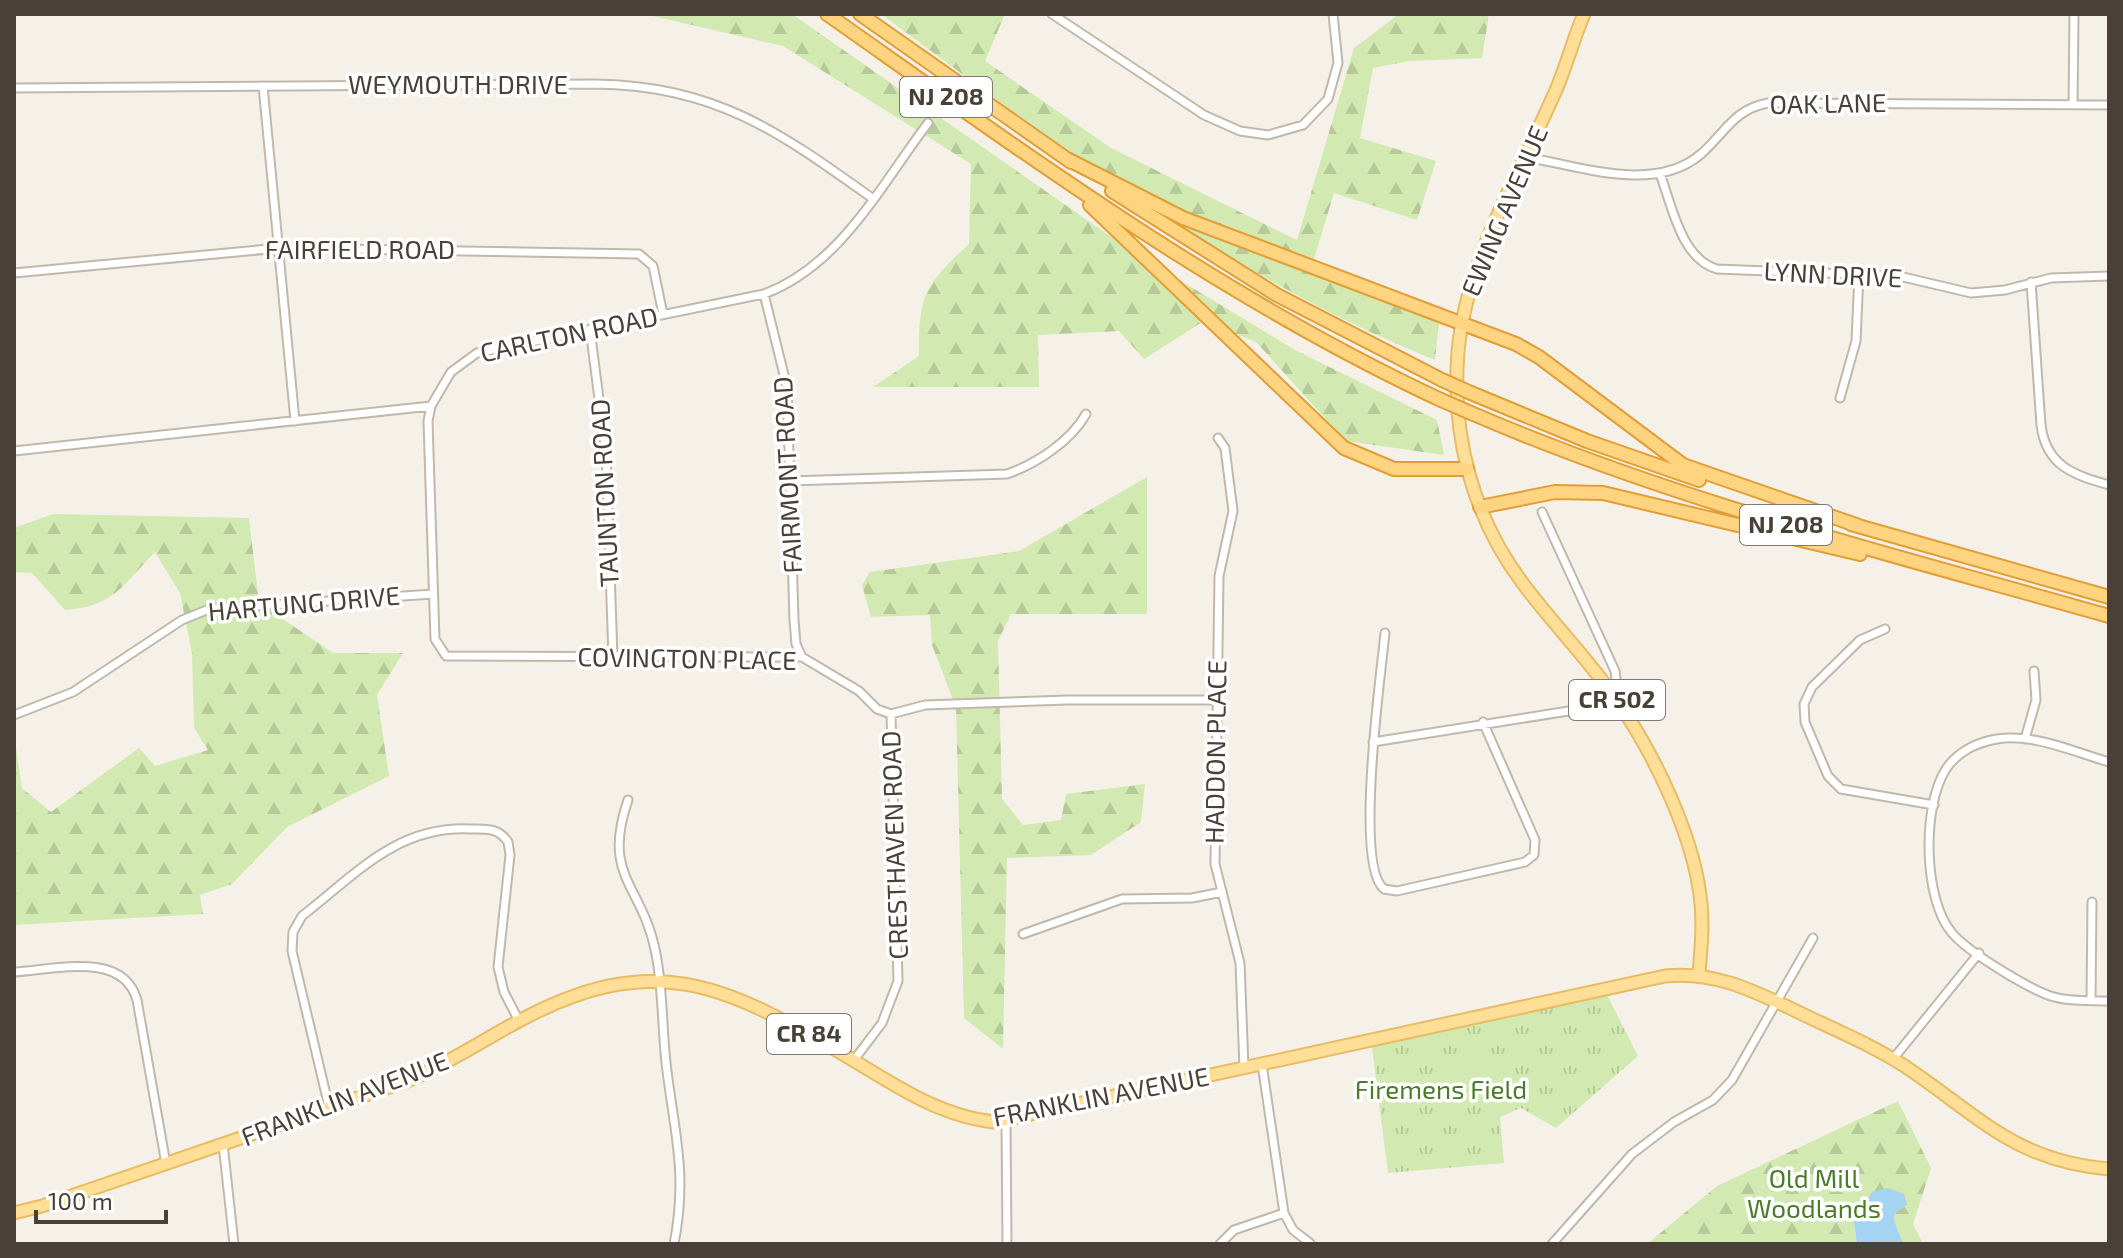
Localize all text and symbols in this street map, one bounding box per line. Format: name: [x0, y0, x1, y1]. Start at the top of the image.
street label: WEYMOUTH DRIVE: [348, 68, 568, 99]
road number: NJ 208: [900, 77, 992, 117]
street label: OAK LANE: [1769, 86, 1887, 119]
street label: EWING AVENUE: [1454, 121, 1553, 300]
street label: FAIRFIELD ROAD: [265, 233, 455, 264]
street label: LYNN DRIVE: [1763, 254, 1903, 293]
street label: CARLTON ROAD: [477, 300, 660, 367]
street label: FAIRMONT ROAD: [766, 376, 807, 574]
street label: TAUNTON ROAD: [583, 398, 624, 588]
road number: NJ 208: [1740, 505, 1832, 545]
street label: HARTUNG DRIVE: [207, 579, 401, 626]
street label: COVINGTON PLACE: [577, 640, 797, 675]
street label: HADDON PLACE: [1197, 660, 1232, 844]
road number: CR 502: [1569, 680, 1665, 720]
street label: CRESTHAVEN ROAD: [874, 730, 913, 960]
road number: CR 84: [767, 1014, 851, 1054]
street label: FRANKLIN AVENUE: [236, 1044, 452, 1151]
street label: FRANKLIN AVENUE: [990, 1059, 1211, 1132]
park label: Firemens Field: [1355, 1073, 1527, 1104]
park label: Old Mill Woodlands: [1747, 1162, 1881, 1223]
scale bar: [36, 1174, 166, 1224]
text: 100 m: [48, 1186, 113, 1215]

